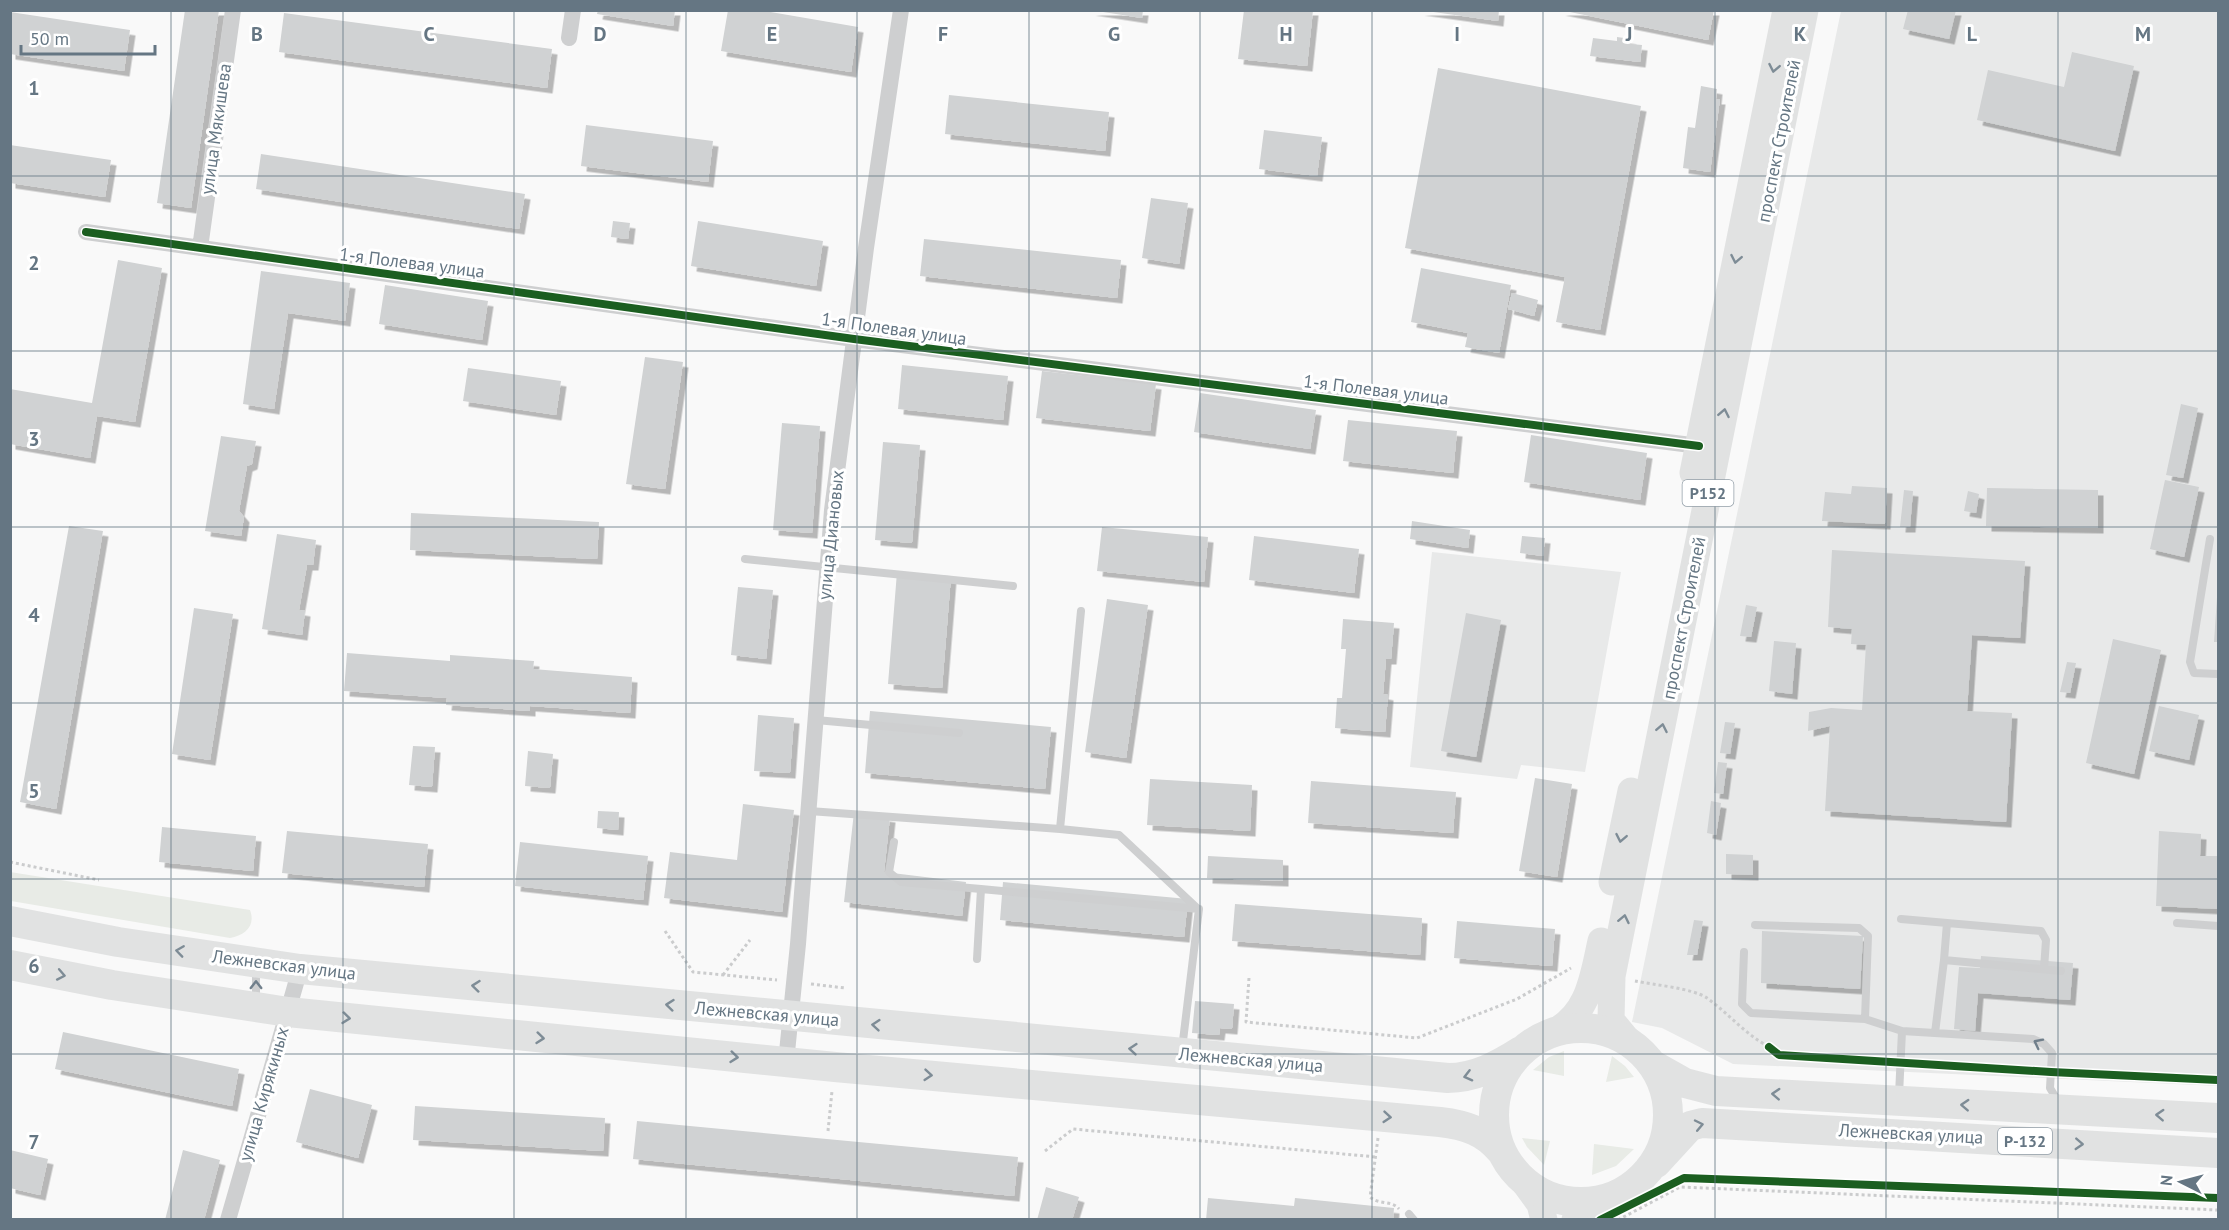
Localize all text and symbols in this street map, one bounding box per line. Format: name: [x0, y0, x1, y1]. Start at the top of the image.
scale bar: [21, 18, 154, 56]
text: B: [251, 21, 263, 47]
text: C: [423, 21, 435, 47]
text: D: [594, 21, 607, 47]
text: E: [767, 21, 777, 47]
text: F: [938, 21, 948, 47]
text: G: [1108, 21, 1120, 47]
text: H: [1279, 21, 1293, 47]
text: I: [1454, 21, 1460, 47]
text: J: [1625, 21, 1632, 47]
text: K: [1794, 21, 1807, 47]
text: L: [1967, 21, 1978, 47]
text: M: [2135, 21, 2151, 47]
text: 50 m: [30, 27, 69, 50]
street label: проспект Строителей: [1751, 58, 1806, 224]
street label: улица Мякишева: [195, 62, 236, 196]
one-way arrow: [1768, 63, 1781, 73]
text: 1: [28, 75, 40, 101]
street label: 1-я Полевая улица: [338, 242, 486, 283]
text: 2: [28, 250, 40, 276]
one-way arrow: [1730, 254, 1743, 264]
street label: 1-я Полевая улица: [820, 307, 968, 350]
street label: 1-я Полевая улица: [1302, 369, 1450, 410]
one-way arrow: [1717, 408, 1730, 418]
text: 3: [28, 426, 40, 452]
street label: улица Диановых: [812, 469, 849, 601]
road number: Р152: [1682, 480, 1734, 506]
street label: проспект Строителей: [1656, 535, 1711, 701]
text: 4: [28, 602, 40, 628]
one-way arrow: [1655, 723, 1668, 733]
text: 5: [28, 778, 40, 804]
one-way arrow: [1615, 832, 1628, 842]
one-way arrow: [1617, 914, 1630, 924]
street label: Лежневская улица: [210, 944, 357, 985]
one-way arrow: [175, 946, 184, 958]
text: 6: [28, 953, 40, 979]
one-way arrow: [56, 968, 66, 981]
one-way arrow: [472, 980, 481, 993]
one-way arrow: [250, 981, 262, 990]
street label: Лежневская улица: [693, 996, 840, 1031]
one-way arrow: [666, 999, 675, 1012]
one-way arrow: [341, 1011, 351, 1024]
one-way arrow: [872, 1019, 881, 1032]
street label: улица Кирякиных: [233, 1024, 294, 1164]
one-way arrow: [535, 1031, 545, 1043]
one-way arrow: [2033, 1039, 2044, 1051]
street label: Лежневская улица: [1177, 1042, 1324, 1077]
one-way arrow: [1129, 1043, 1138, 1056]
one-way arrow: [730, 1050, 739, 1063]
one-way arrow: [924, 1068, 933, 1081]
one-way arrow: [1463, 1068, 1473, 1081]
one-way arrow: [1772, 1088, 1781, 1101]
one-way arrow: [1961, 1099, 1970, 1112]
one-way arrow: [2156, 1109, 2165, 1122]
one-way arrow: [1382, 1110, 1391, 1123]
street label: Лежневская улица: [1837, 1118, 1984, 1149]
one-way arrow: [1693, 1119, 1703, 1132]
road number: Р-132: [1998, 1128, 2052, 1154]
text: 7: [28, 1129, 40, 1155]
one-way arrow: [2075, 1138, 2084, 1151]
north arrow: [2151, 1152, 2211, 1212]
text: N: [2156, 1174, 2177, 1187]

